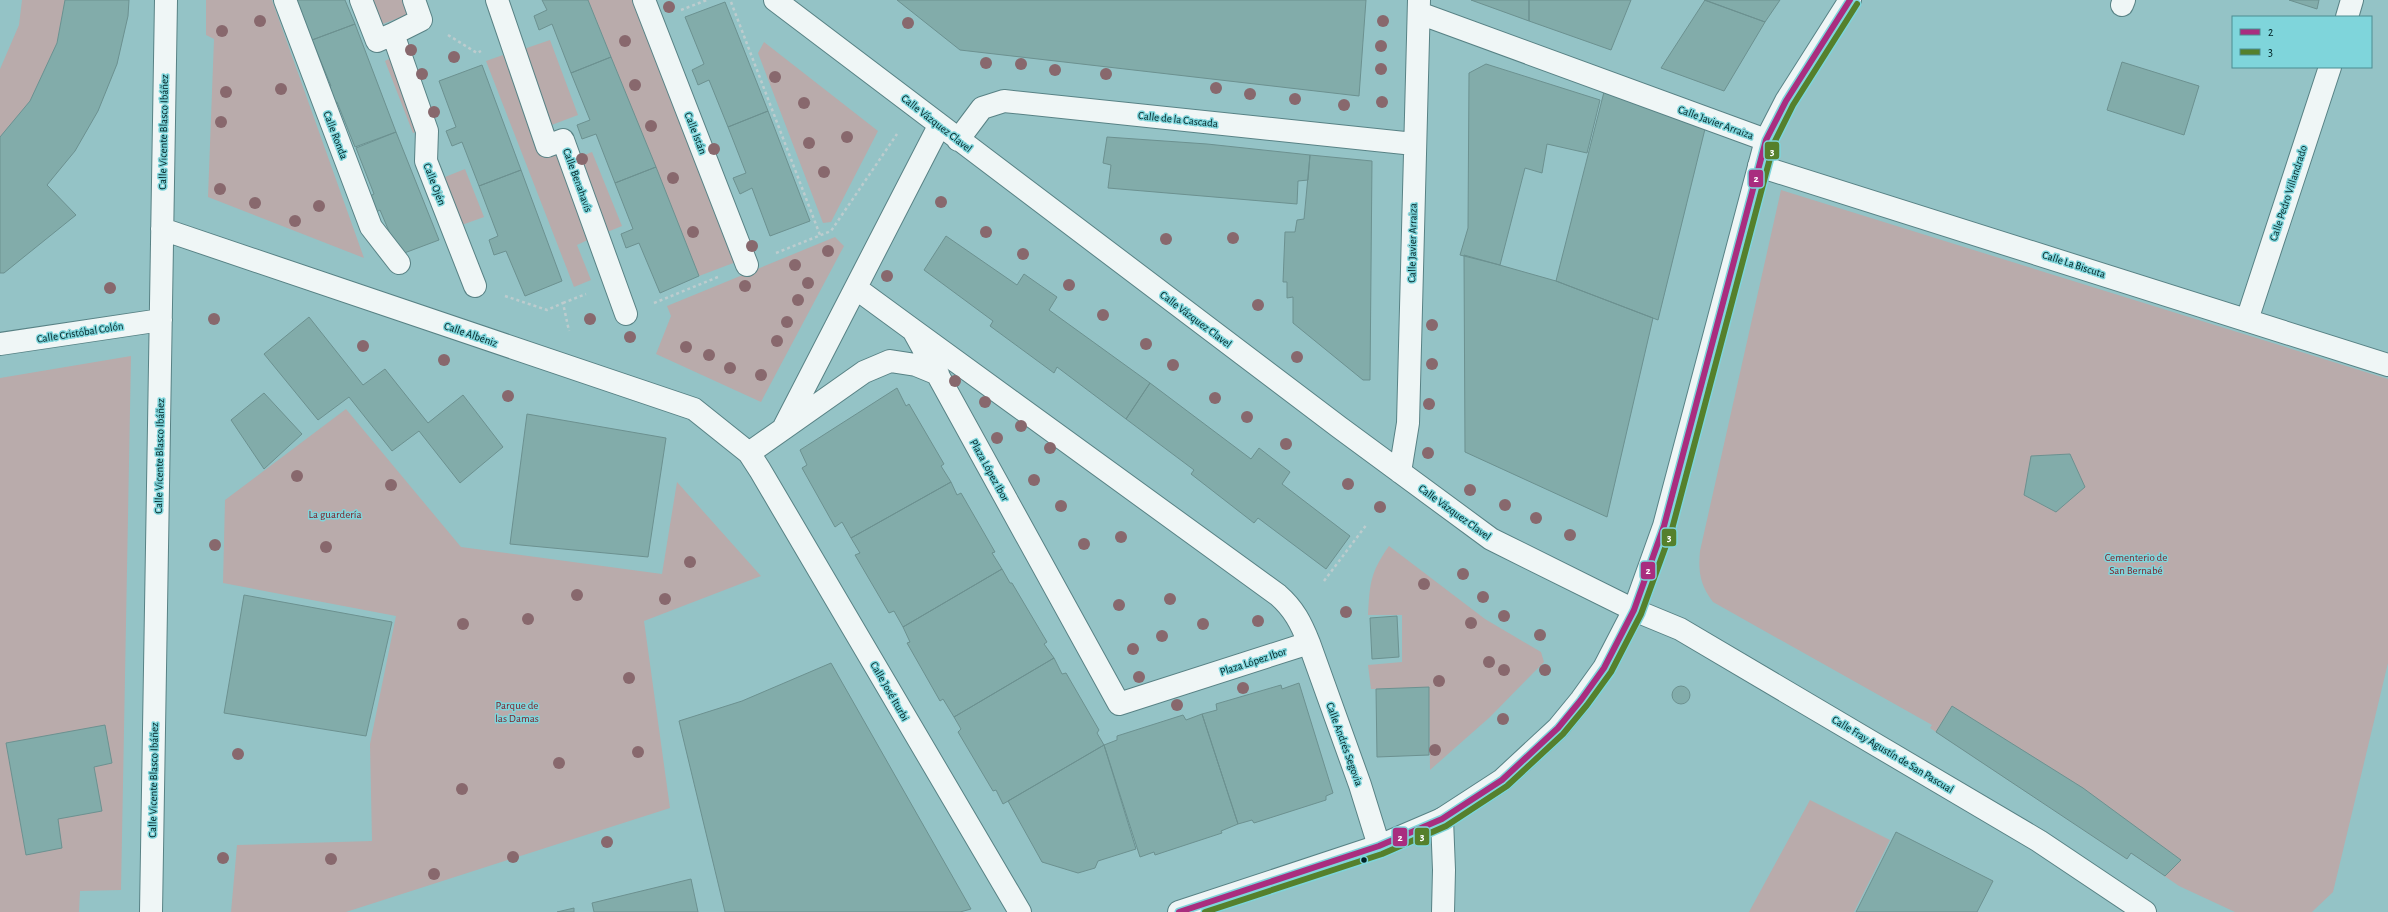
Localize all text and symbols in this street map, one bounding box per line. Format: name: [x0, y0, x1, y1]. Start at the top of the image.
legend: [2232, 16, 2372, 68]
text: 2: [2268, 26, 2274, 38]
text: 3: [2268, 46, 2273, 58]
street label: Calle Vicente Blasco Ibáñez: [157, 74, 170, 190]
street label: Calle Vázquez Clavel: [899, 92, 974, 154]
street label: Calle Javier Arraiza: [1677, 104, 1755, 141]
street label: Calle Ronda: [321, 110, 350, 161]
street label: Calle de la Cascada: [1138, 110, 1218, 129]
street label: Calle Istán: [683, 111, 709, 156]
line badge: 3: [1764, 141, 1780, 160]
street label: Calle Pedro Villandrado: [2268, 144, 2309, 242]
text: 3: [1770, 146, 1775, 157]
street label: Calle Benahavís: [561, 147, 594, 213]
street label: Calle Ojén: [421, 162, 448, 207]
line badge: 2: [1748, 169, 1764, 188]
text: 2: [1753, 173, 1759, 184]
street label: Calle Javier Arraiza: [1406, 203, 1419, 283]
street label: Calle La Biscuta: [2041, 249, 2107, 280]
street label: Calle Vázquez Clavel: [1158, 289, 1234, 350]
street label: Calle Cristóbal Colón: [36, 320, 124, 345]
street label: Calle Albéniz: [443, 320, 499, 349]
street label: Calle Vicente Blasco Ibáñez: [153, 398, 166, 514]
street label: Plaza López Ibor: [968, 437, 1011, 504]
street label: Calle Vázquez Clavel: [1416, 483, 1493, 542]
park label: La guardería: [308, 509, 362, 520]
line badge: 3: [1661, 528, 1677, 547]
text: 3: [1667, 532, 1672, 543]
park label: Cementerio de San Bernabé: [2105, 552, 2167, 576]
line badge: 2: [1640, 561, 1656, 580]
text: 2: [1645, 565, 1651, 576]
street label: Plaza López Ibor: [1219, 645, 1288, 677]
street label: Calle José Iturbi: [868, 660, 911, 723]
park label: Parque de las Damas: [495, 700, 539, 724]
street label: Calle Andrés Segovia: [1324, 701, 1365, 787]
street label: Calle Fray Agustín de San Pascual: [1830, 714, 1955, 795]
street label: Calle Vicente Blasco Ibáñez: [147, 722, 160, 838]
line badge: 2: [1392, 827, 1408, 847]
line badge: 3: [1414, 827, 1430, 846]
text: 3: [1420, 831, 1425, 842]
text: 2: [1397, 832, 1403, 843]
unlabelled marker: [1359, 855, 1369, 865]

